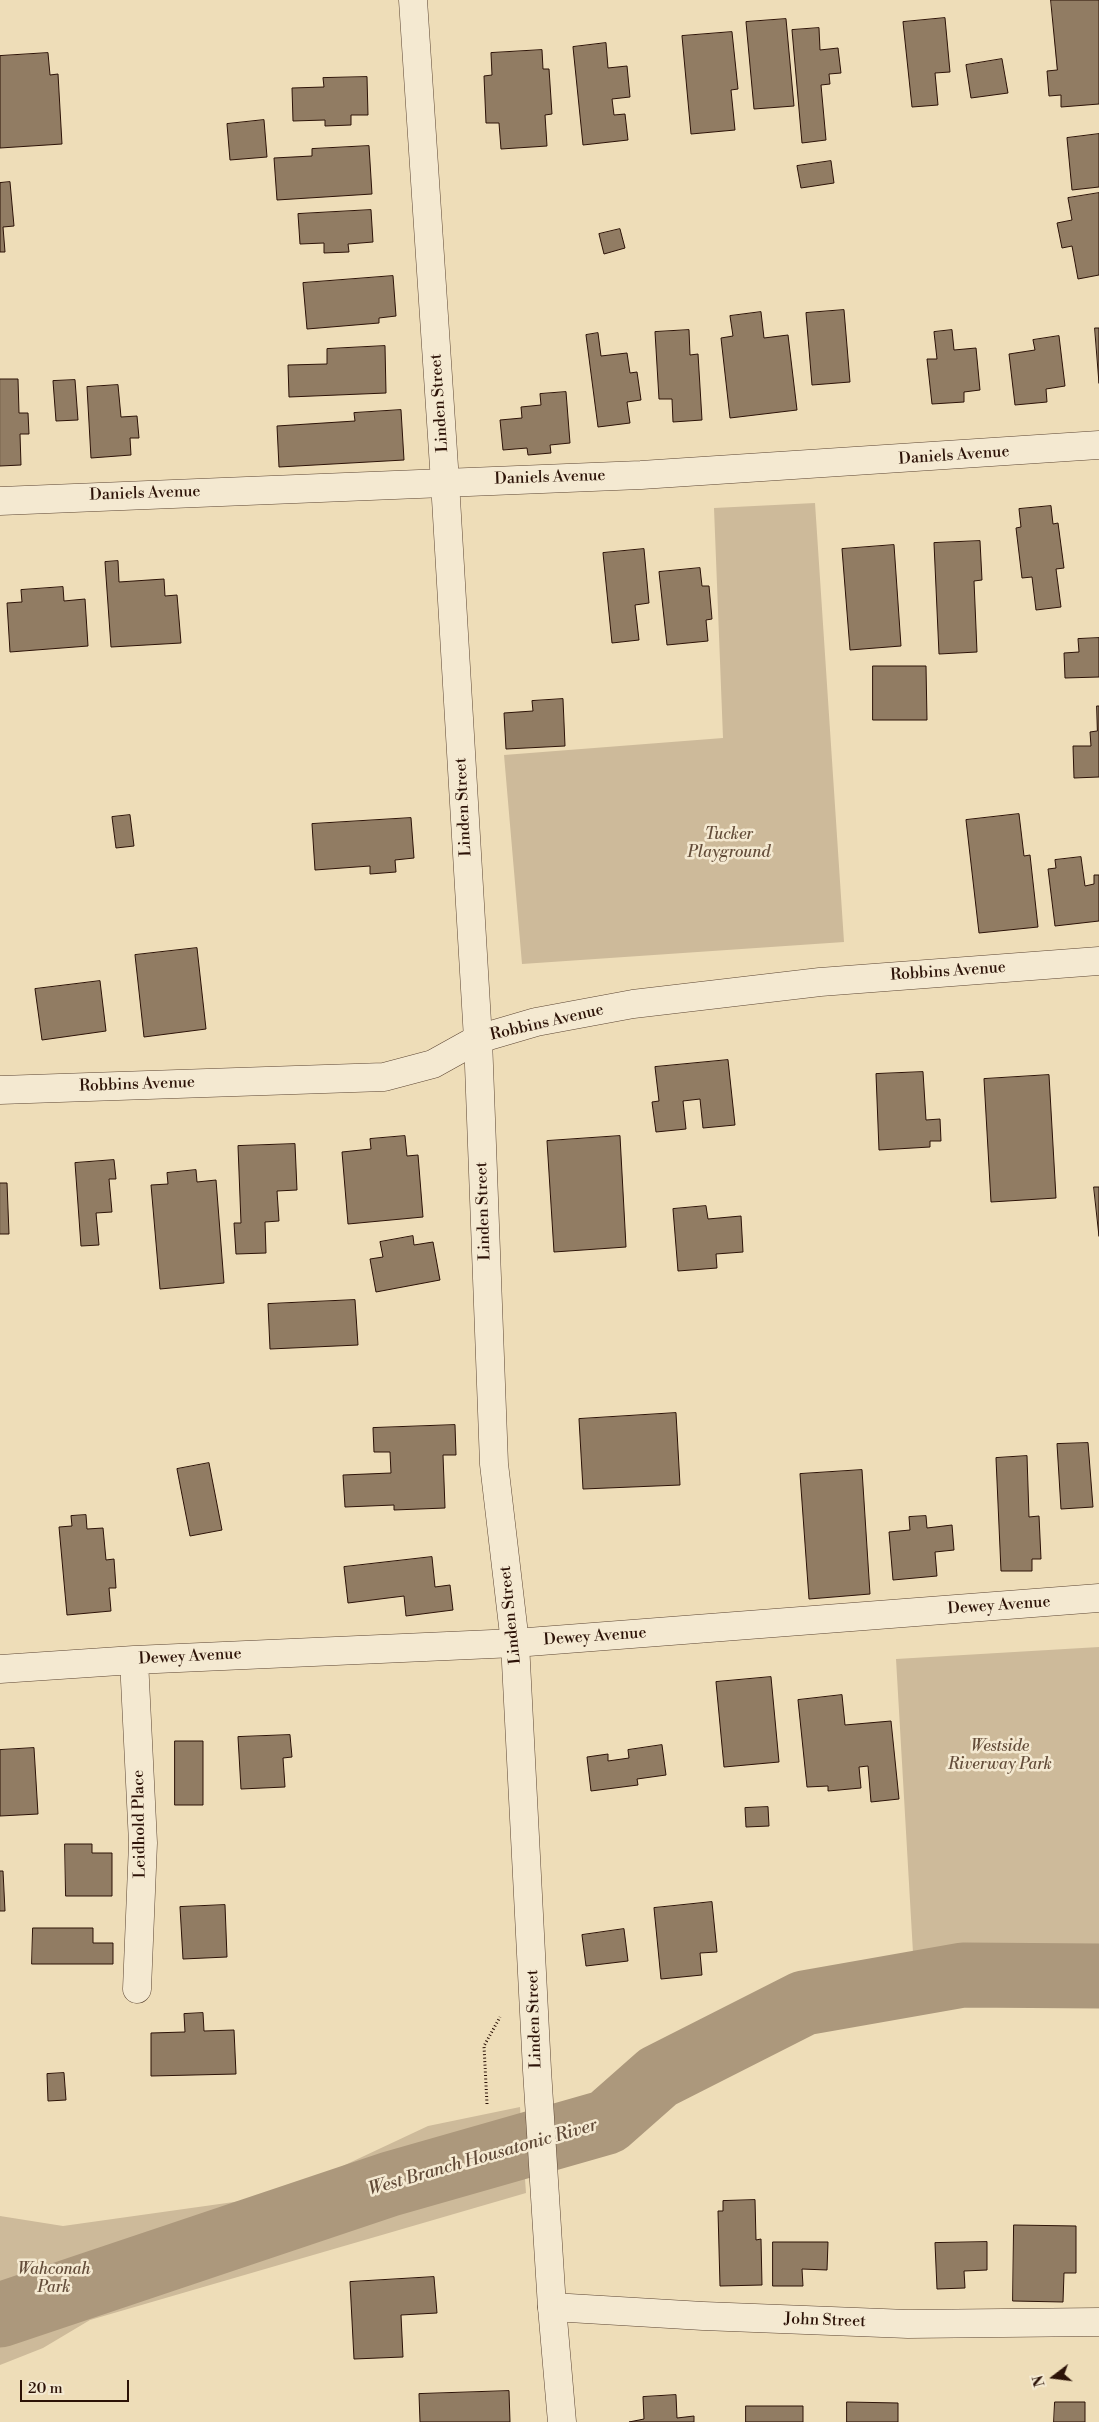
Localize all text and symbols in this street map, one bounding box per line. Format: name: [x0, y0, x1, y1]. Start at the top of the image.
street label: Linden Street: [427, 353, 453, 453]
street label: Daniels Avenue: [898, 443, 1010, 469]
street label: Daniels Avenue: [494, 466, 606, 490]
street label: Daniels Avenue: [89, 482, 201, 506]
street label: Linden Street: [452, 757, 476, 857]
park label: Tucker Playground: [688, 825, 770, 863]
street label: Robbins Avenue: [889, 958, 1007, 986]
street label: Robbins Avenue: [488, 1001, 606, 1045]
street label: Robbins Avenue: [79, 1073, 195, 1097]
street label: Linden Street: [473, 1161, 495, 1261]
street label: Linden Street: [496, 1565, 526, 1665]
street label: Dewey Avenue: [947, 1593, 1051, 1619]
street label: Dewey Avenue: [543, 1624, 647, 1650]
street label: Dewey Avenue: [138, 1645, 242, 1669]
park label: Westside Riverway Park: [948, 1737, 1052, 1775]
street label: Leidhold Place: [129, 1770, 151, 1878]
street label: Linden Street: [524, 1969, 546, 2069]
water label: West Branch Housatonic River: [366, 2115, 600, 2201]
park label: Wahconah Park: [18, 2260, 90, 2298]
street label: John Street: [784, 2310, 866, 2332]
north arrow: [1029, 2352, 1079, 2402]
scale bar: [22, 2370, 131, 2402]
text: N: [1029, 2373, 1050, 2389]
text: 20 m: [28, 2379, 63, 2398]

